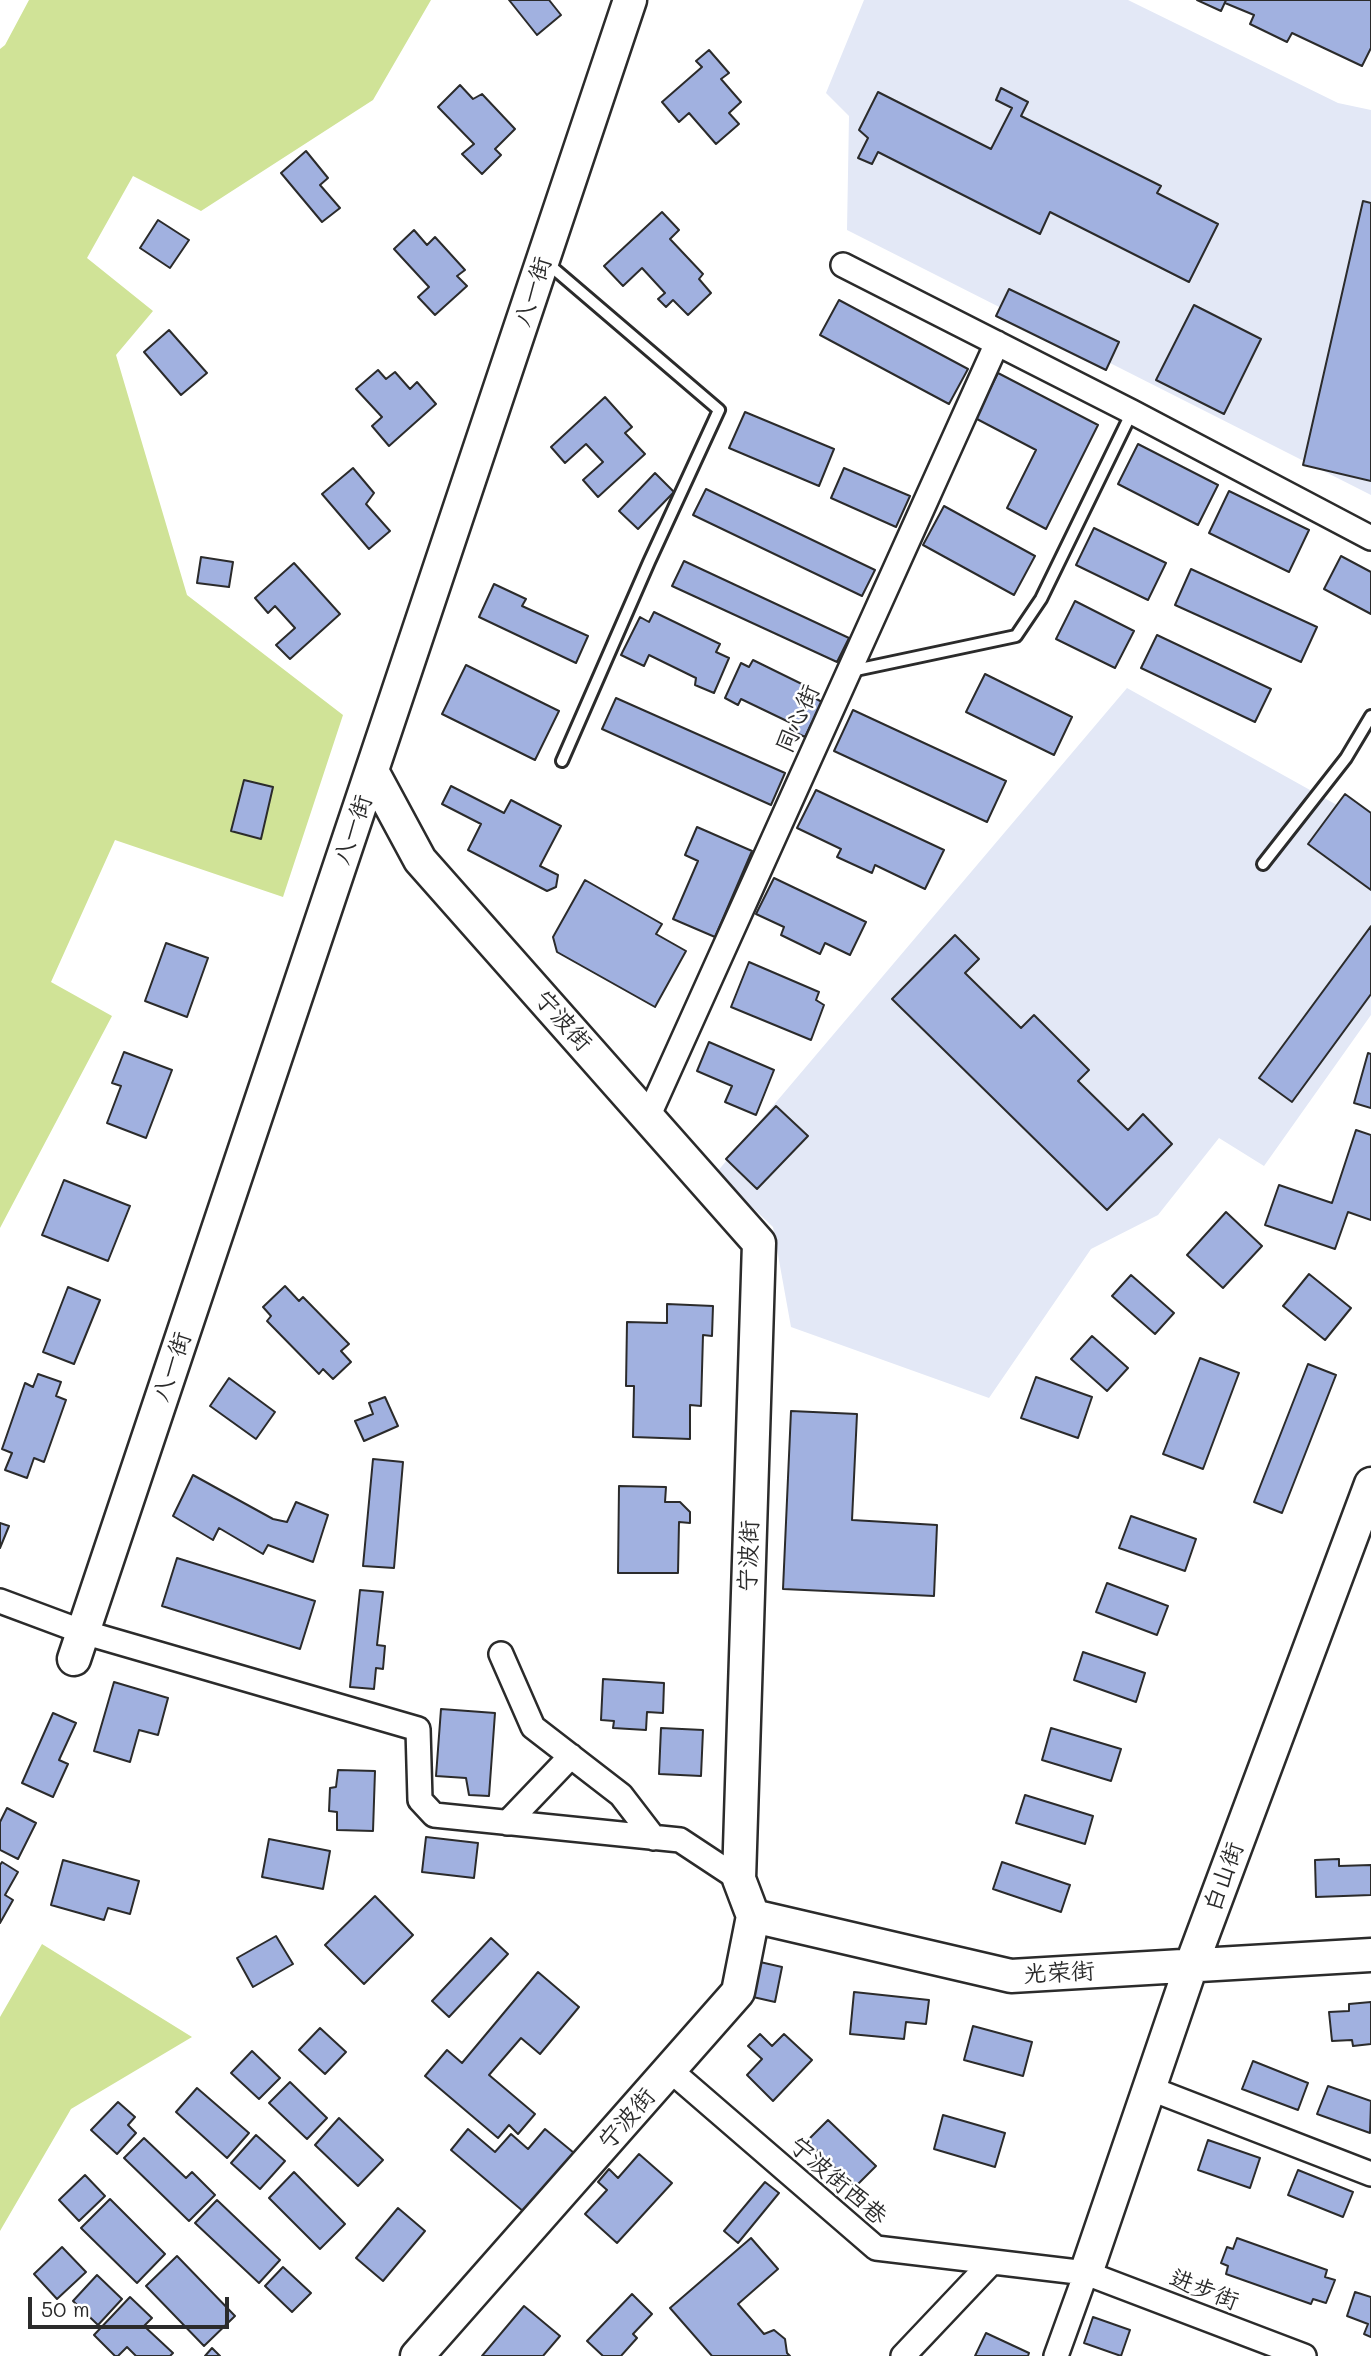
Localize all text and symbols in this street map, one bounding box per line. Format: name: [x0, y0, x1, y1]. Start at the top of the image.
street label: 八一街: [508, 253, 558, 331]
street label: 同心街: [770, 680, 826, 758]
street label: 八一街: [328, 791, 378, 869]
street label: 宁波街: [528, 985, 598, 1057]
street label: 八一街: [147, 1328, 197, 1406]
street label: 宁波街: [733, 1520, 765, 1592]
street label: 白山街: [1198, 1838, 1250, 1916]
street label: 光荣街: [1022, 1957, 1096, 1989]
street label: 宁波街: [593, 2082, 661, 2156]
street label: 宁波街西巷: [783, 2131, 893, 2231]
street label: 进步街: [1165, 2264, 1243, 2316]
scale bar: [32, 2282, 233, 2326]
text: 50 m: [41, 2295, 90, 2322]

